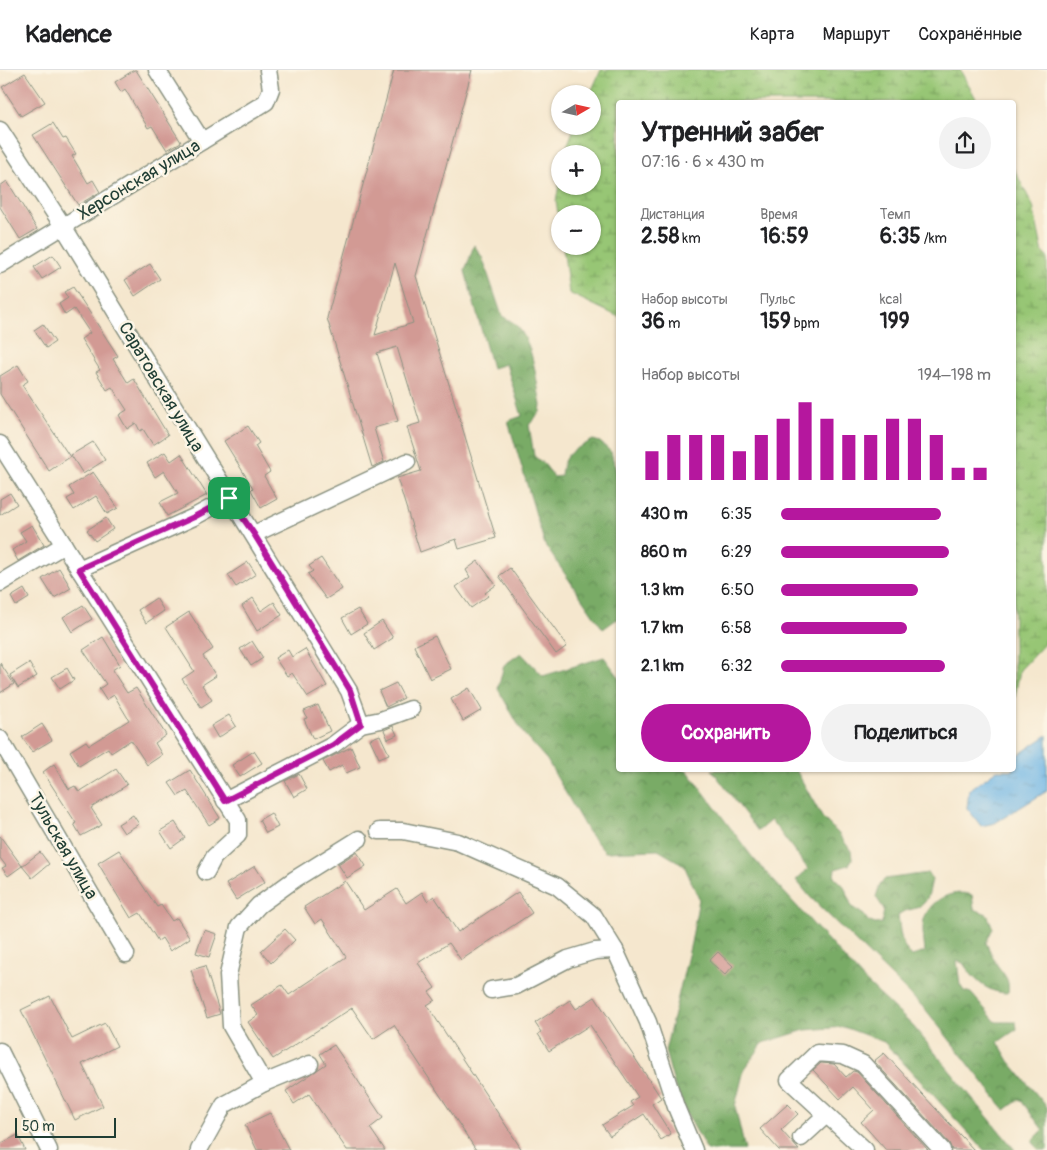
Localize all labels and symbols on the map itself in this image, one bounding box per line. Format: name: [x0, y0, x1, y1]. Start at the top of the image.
north arrow: [551, 85, 601, 135]
street label: Херсонская улица: [74, 134, 204, 226]
street label: Саратовская улица: [113, 318, 209, 456]
pin: [208, 477, 250, 519]
street label: Тульская улица: [23, 789, 103, 903]
scale bar: [15, 1115, 116, 1138]

